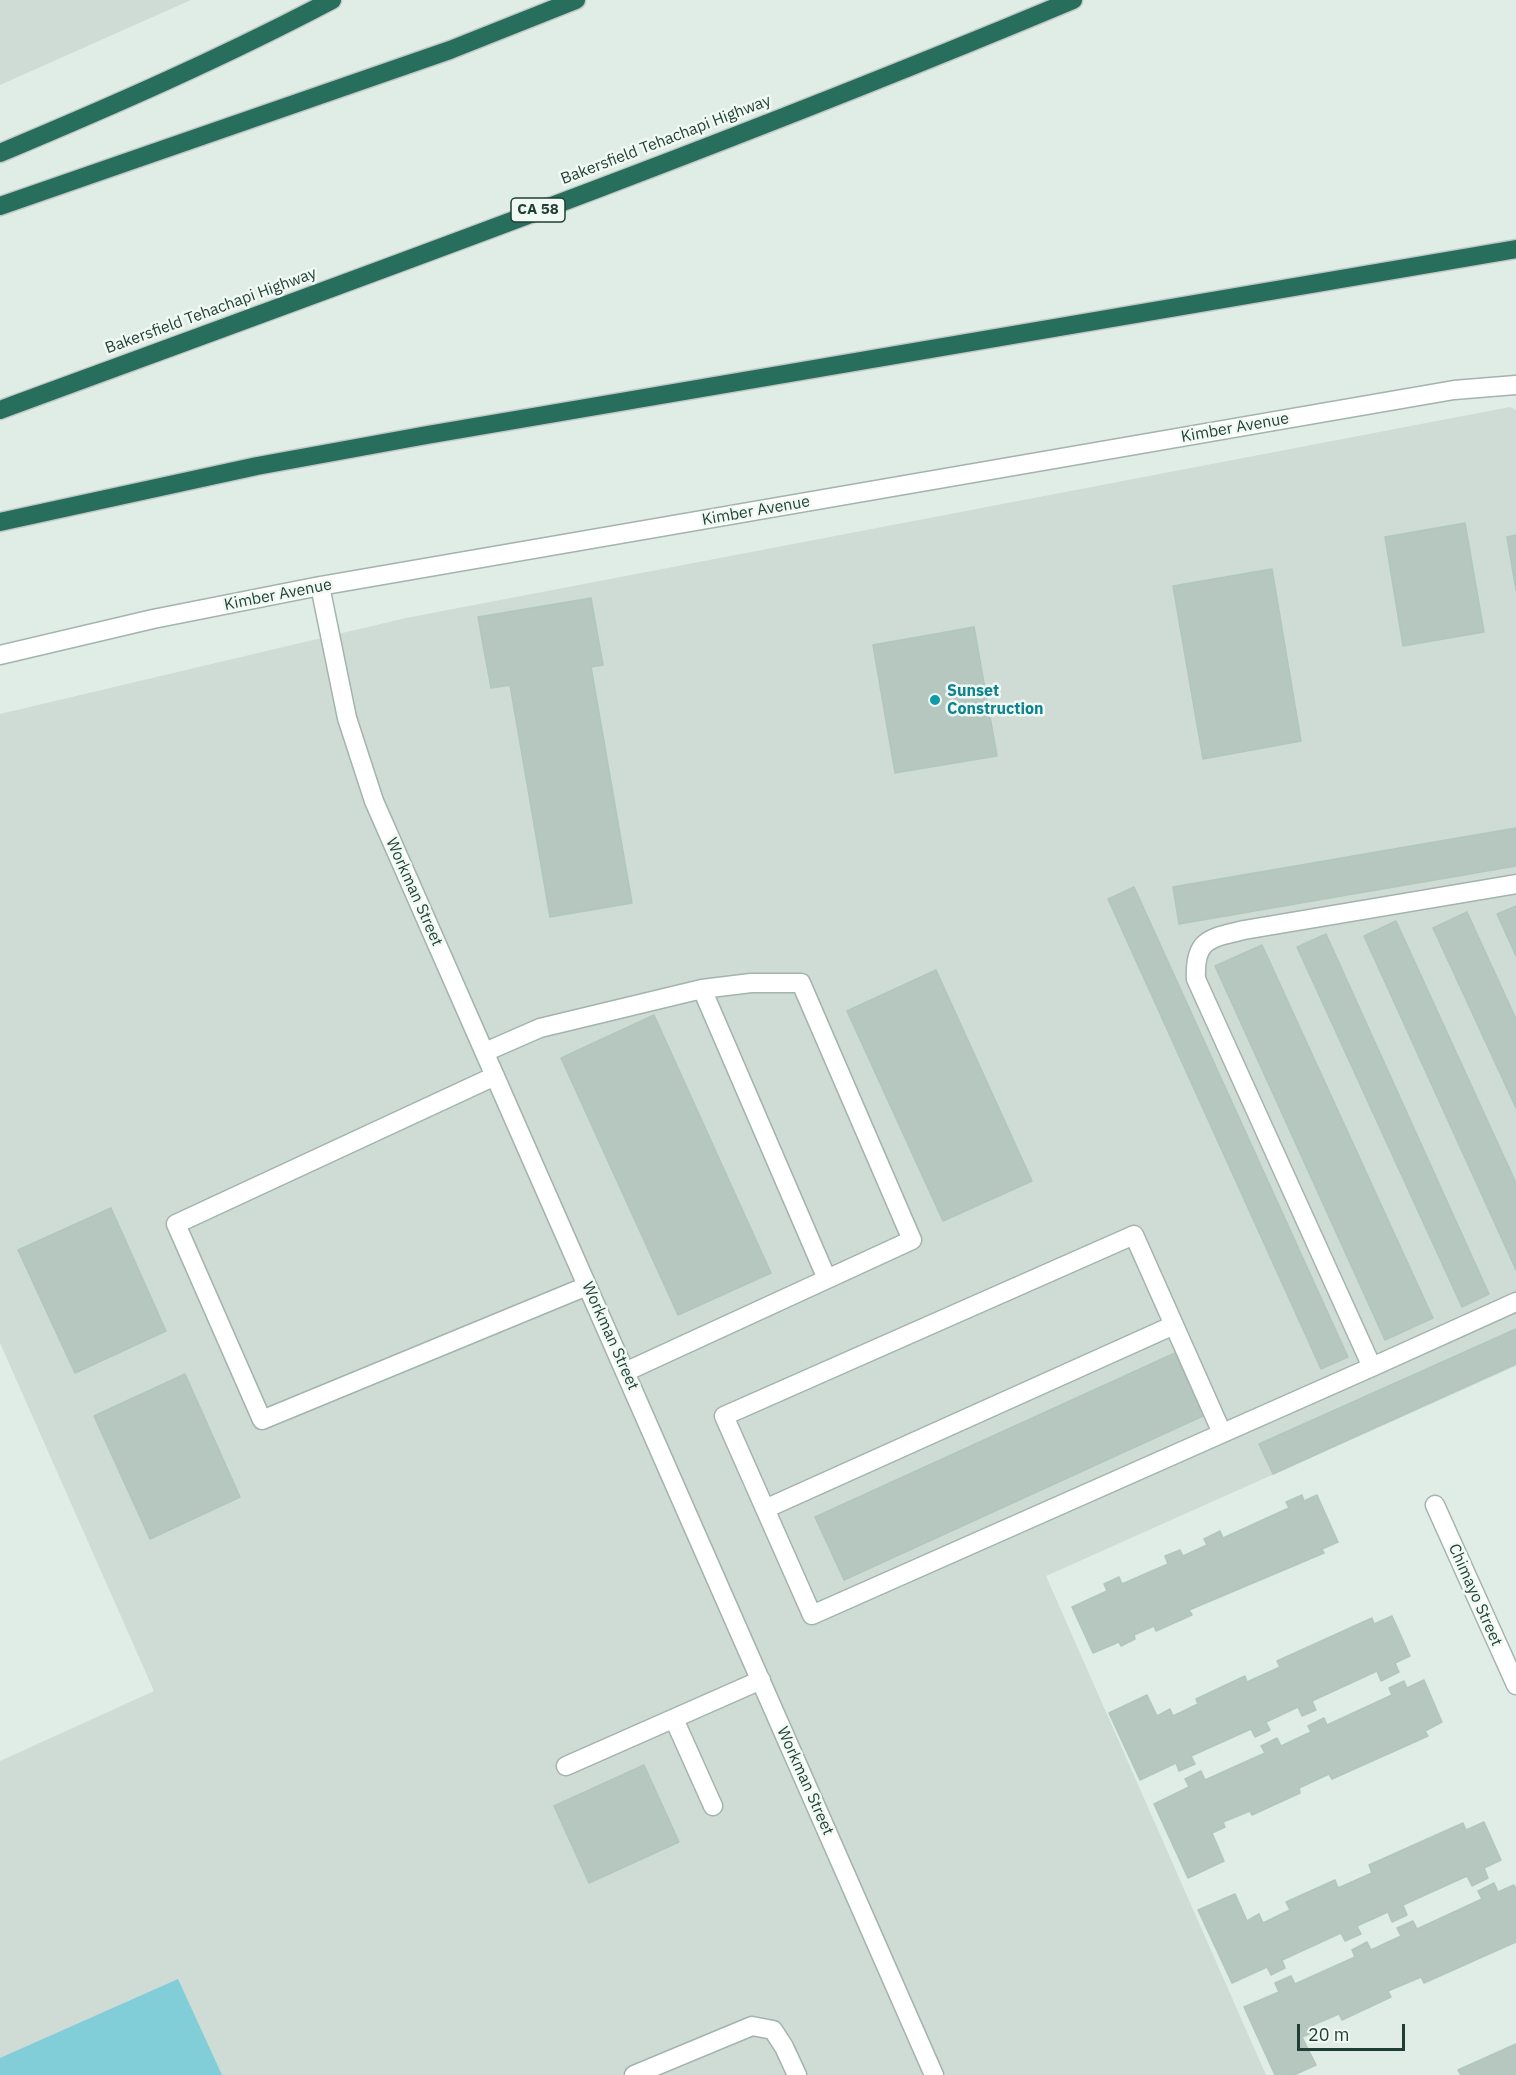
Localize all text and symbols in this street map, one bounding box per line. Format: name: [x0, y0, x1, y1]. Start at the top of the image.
street label: Bakersfield Tehachapi Highway: [558, 91, 774, 189]
road number: CA 58: [511, 198, 565, 222]
street label: Bakersfield Tehachapi Highway: [103, 264, 319, 358]
street label: Kimber Avenue: [1180, 409, 1290, 447]
street label: Kimber Avenue: [701, 492, 811, 530]
street label: Kimber Avenue: [223, 575, 333, 615]
place label: Sunset Construction: [947, 681, 1044, 719]
marker: Sunset Construction: [928, 693, 942, 707]
street label: Workman Street: [382, 835, 446, 949]
street label: Workman Street: [578, 1279, 642, 1393]
street label: Chimayo Street: [1444, 1541, 1506, 1649]
street label: Workman Street: [773, 1724, 837, 1838]
scale bar: [1300, 2012, 1408, 2050]
text: 20 m: [1308, 2023, 1350, 2046]

